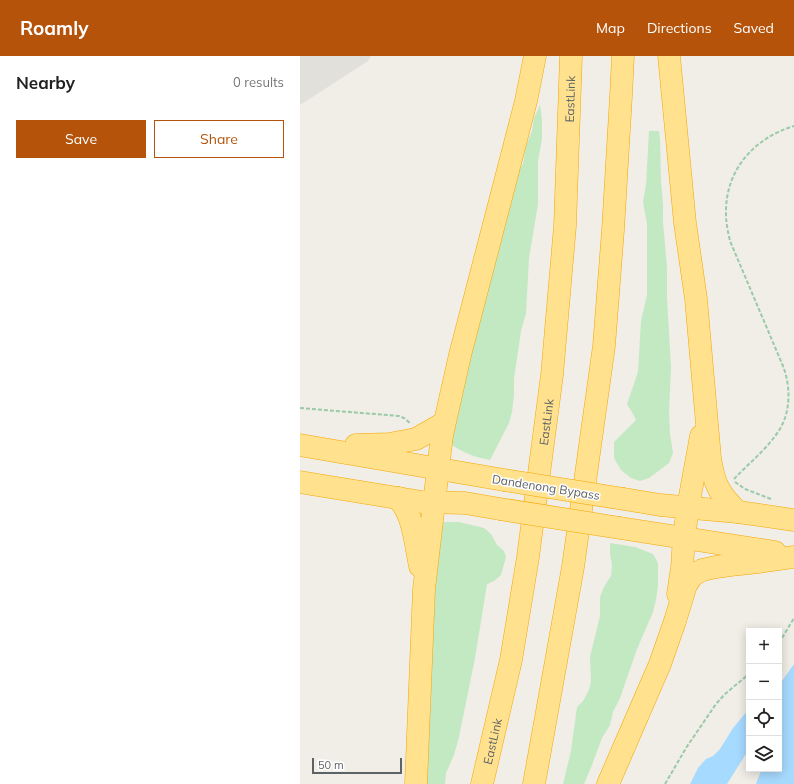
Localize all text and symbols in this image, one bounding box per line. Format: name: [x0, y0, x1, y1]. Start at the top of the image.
text: Roamly: [20, 16, 88, 40]
text: Map: [596, 19, 625, 37]
text: Directions: [647, 19, 712, 37]
text: Saved: [734, 19, 774, 37]
text: Nearby: [16, 72, 75, 93]
text: 0 results: [233, 74, 284, 90]
street label: EastLink: [561, 74, 578, 123]
button: Save: [16, 120, 146, 158]
button: Share: [154, 120, 284, 158]
street label: EastLink: [535, 397, 556, 446]
street label: Dandenong Bypass: [491, 471, 601, 503]
map controls: [746, 628, 782, 772]
button: +: [746, 628, 782, 664]
button: −: [746, 664, 782, 700]
button: locate: [746, 700, 782, 736]
street label: EastLink: [479, 716, 505, 766]
button: layers: [746, 736, 782, 772]
scale bar: [312, 756, 402, 775]
text: 50 m: [318, 758, 344, 772]

